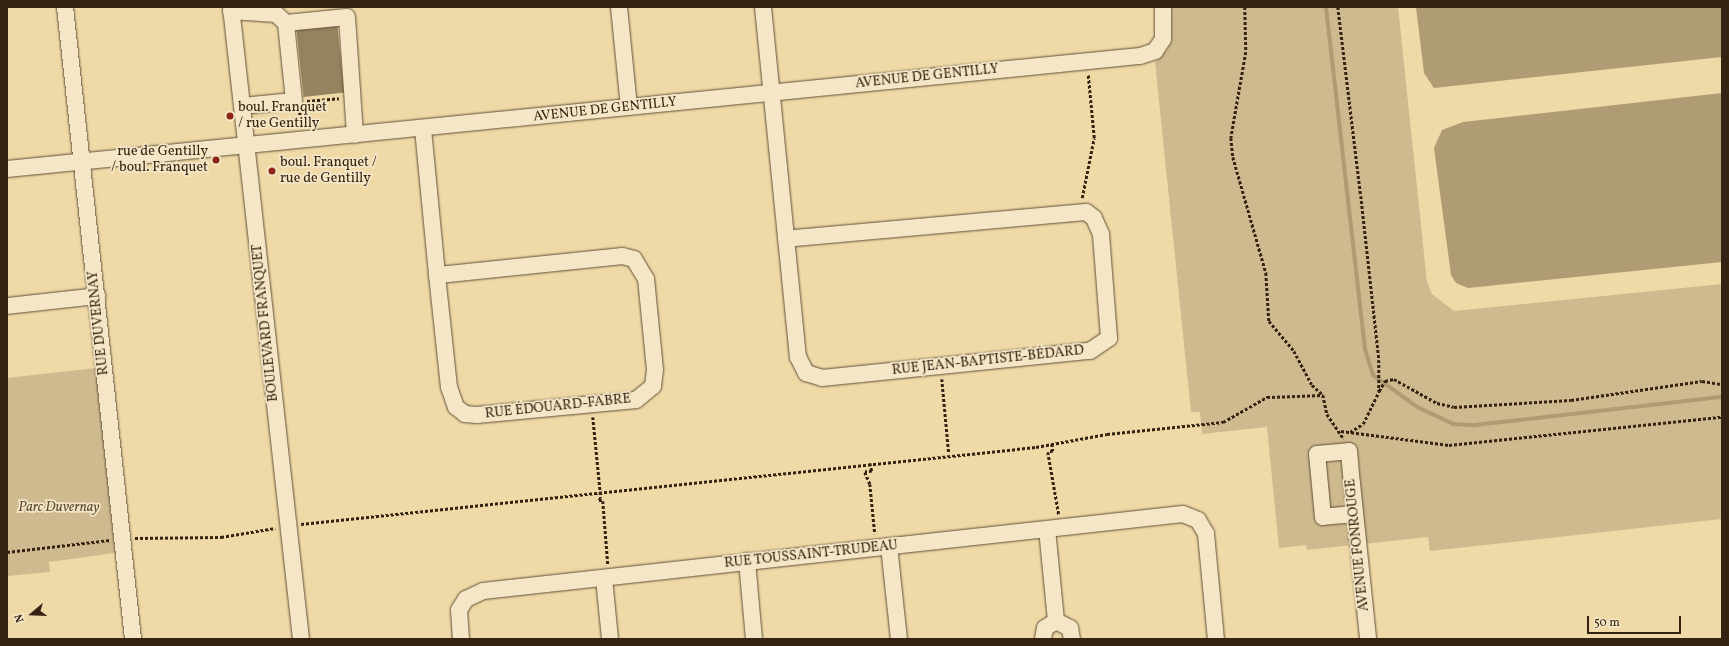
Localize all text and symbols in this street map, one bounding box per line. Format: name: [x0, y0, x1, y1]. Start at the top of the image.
street label: AVENUE DE GENTILLY: [855, 61, 999, 93]
street label: AVENUE DE GENTILLY: [533, 94, 677, 126]
place label: boul. Franquet / rue Gentilly: [238, 100, 327, 132]
marker: boul. Franquet / rue Gentilly: [225, 111, 235, 121]
place label: rue de Gentilly / boul. Franquet: [111, 144, 208, 176]
marker: rue de Gentilly / boul. Franquet: [211, 155, 221, 165]
place label: boul. Franquet / rue de Gentilly: [280, 155, 377, 188]
marker: boul. Franquet / rue de Gentilly: [267, 166, 277, 176]
street label: BOULEVARD FRANQUET: [249, 243, 283, 403]
street label: RUE DUVERNAY: [85, 270, 113, 376]
street label: RUE JEAN-BAPTISTE-BÉDARD: [891, 343, 1085, 379]
street label: RUE ÉDOUARD-FABRE: [484, 391, 632, 423]
street label: AVENUE FONROUGE: [1343, 478, 1373, 612]
park label: Parc Duvernay: [18, 500, 100, 516]
street label: RUE TOUSSAINT-TRUDEAU: [723, 538, 899, 572]
north arrow: [12, 594, 52, 634]
scale bar: [1589, 608, 1683, 634]
text: N: [12, 612, 29, 624]
text: 50 m: [1594, 615, 1620, 631]

